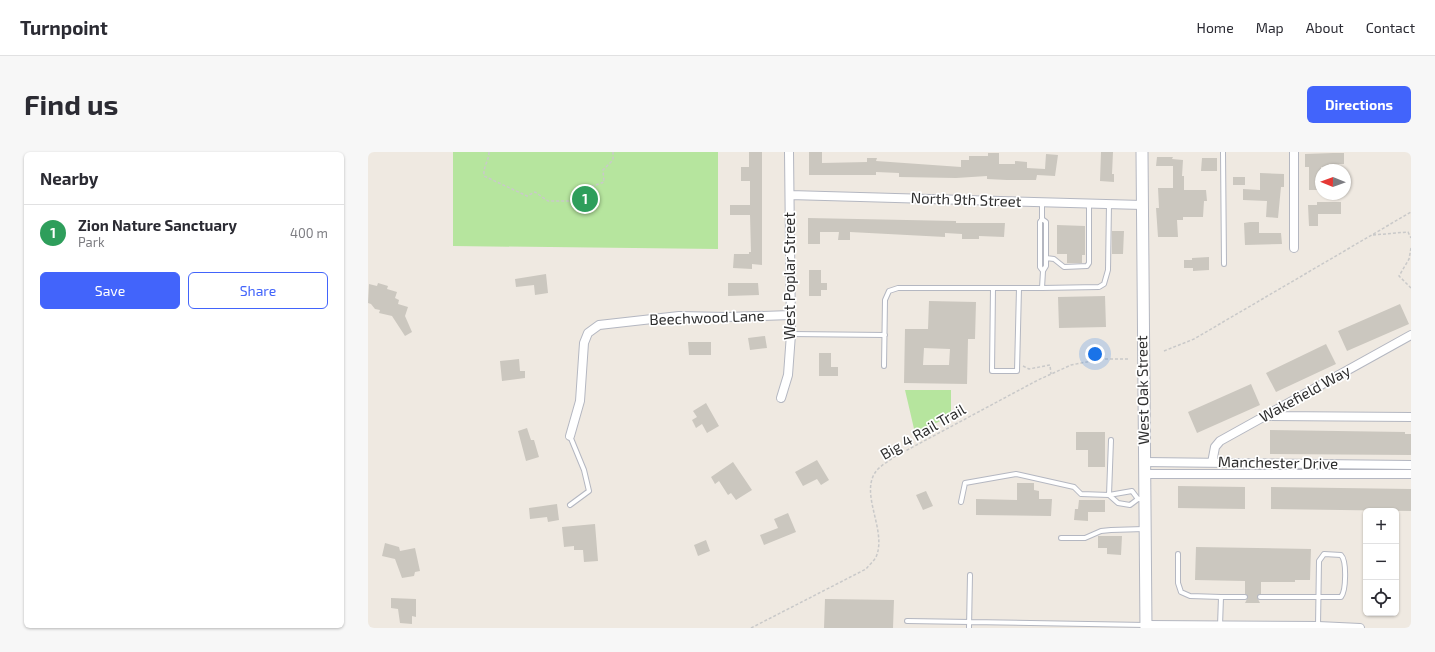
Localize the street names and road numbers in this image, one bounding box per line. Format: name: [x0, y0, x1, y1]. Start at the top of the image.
street label: North 9th Street: [910, 188, 1022, 210]
street label: West Poplar Street: [780, 212, 798, 340]
street label: Beechwood Lane: [649, 306, 765, 328]
street label: West Oak Street: [1132, 335, 1152, 445]
street label: Wakefield Way: [1256, 361, 1353, 426]
street label: Big 4 Rail Trail: [877, 399, 969, 463]
street label: Manchester Drive: [1218, 452, 1338, 472]

